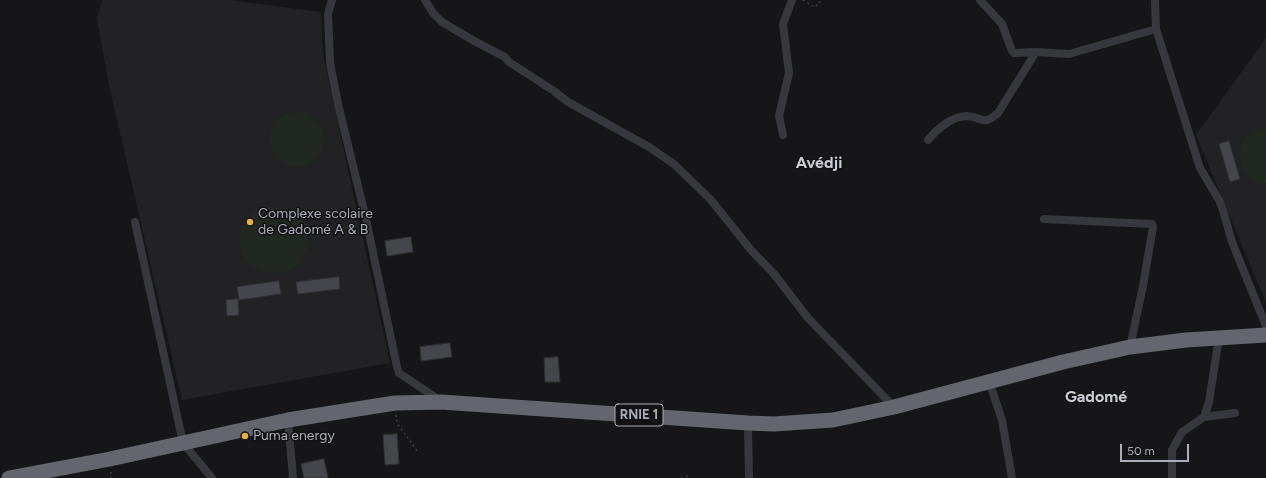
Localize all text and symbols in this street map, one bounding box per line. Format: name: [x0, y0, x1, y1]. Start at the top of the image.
district label: Avédji: [796, 153, 842, 173]
place label: Complexe scolaire de Gadomé A & B: [258, 206, 373, 238]
marker: Complexe scolaire de Gadomé A & B: [245, 217, 255, 227]
district label: Gadomé: [1065, 387, 1127, 407]
road number: RNIE 1: [615, 404, 663, 426]
place label: Puma energy: [253, 428, 335, 444]
marker: Puma energy: [240, 431, 250, 441]
scale bar: [1122, 436, 1191, 462]
text: 50 m: [1127, 444, 1155, 458]

